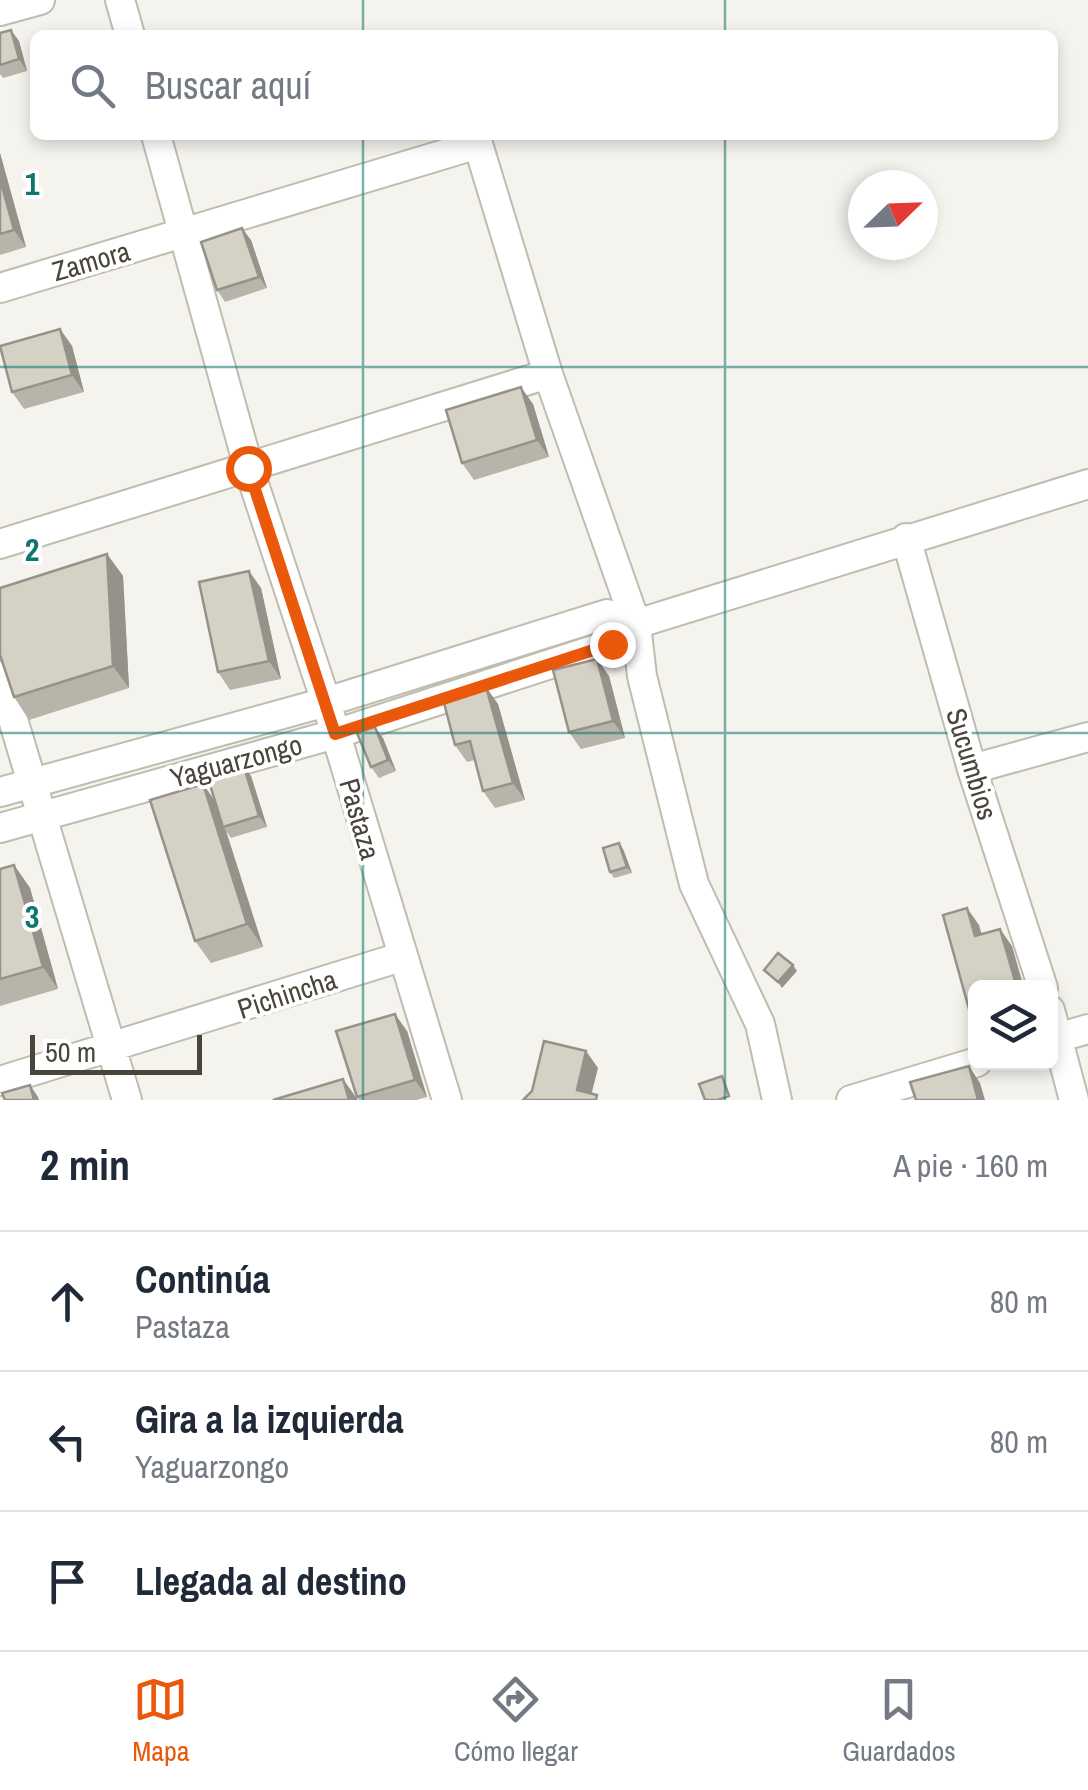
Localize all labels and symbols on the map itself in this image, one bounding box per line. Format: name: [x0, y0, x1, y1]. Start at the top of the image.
text: 1: [25, 162, 40, 205]
north arrow: [848, 170, 938, 260]
street label: Zamora: [48, 232, 134, 290]
route start: [226, 446, 272, 492]
text: 2: [25, 528, 39, 571]
route end: [590, 622, 636, 668]
street label: Sucumbios: [937, 704, 1007, 824]
street label: Yaguarzongo: [166, 725, 306, 797]
street label: Pastaza: [330, 774, 390, 864]
text: 3: [25, 895, 39, 938]
street label: Pichincha: [233, 960, 342, 1028]
scale bar: [30, 1030, 202, 1074]

